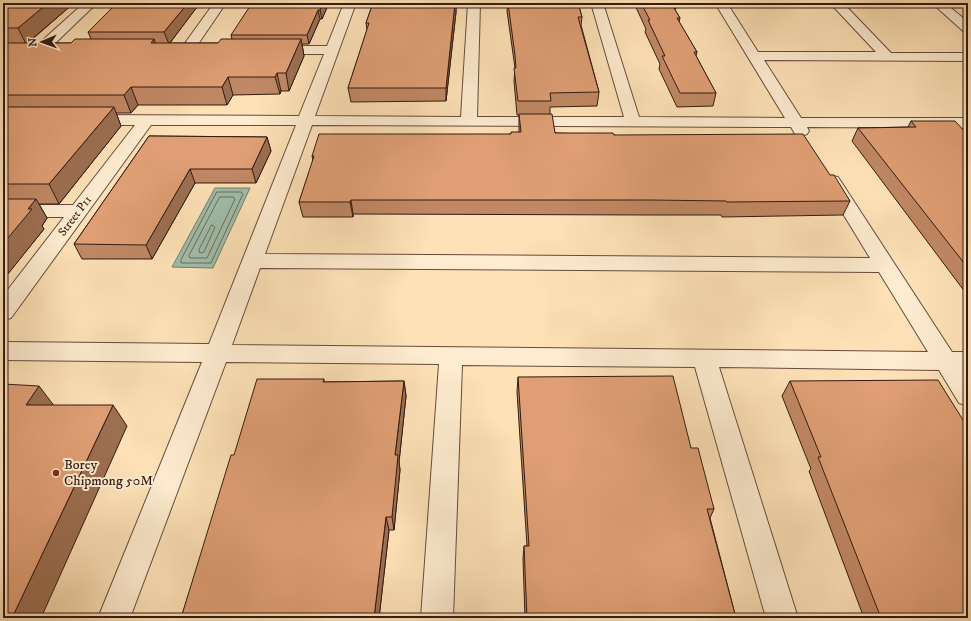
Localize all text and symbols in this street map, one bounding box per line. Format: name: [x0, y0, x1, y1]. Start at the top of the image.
north arrow: [22, 22, 62, 62]
text: N: [26, 38, 40, 47]
street label: Street P11: [55, 193, 95, 239]
place label: Borey Chipmong 50M: [64, 456, 153, 490]
marker: Borey Chipmong 50M: [51, 468, 61, 478]

